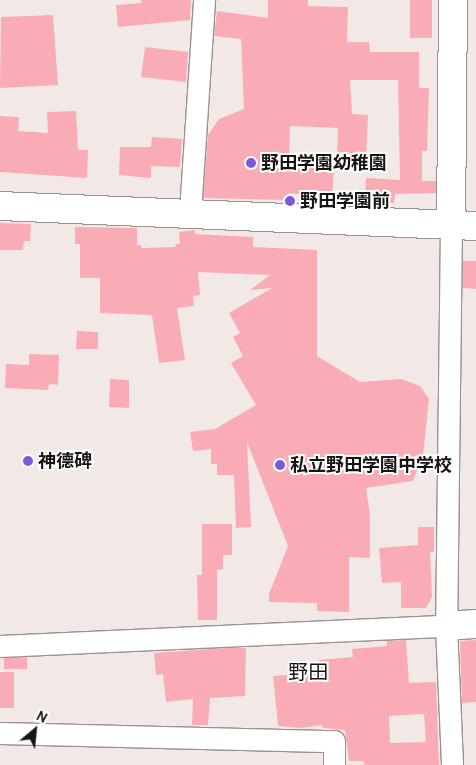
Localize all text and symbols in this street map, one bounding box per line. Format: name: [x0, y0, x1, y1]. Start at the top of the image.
place label: 野田学園幼稚園: [261, 152, 387, 174]
marker: 野田学園幼稚園: [245, 157, 257, 169]
place label: 野田学園前: [300, 190, 390, 212]
marker: 野田学園前: [284, 195, 296, 207]
place label: 神德碑: [38, 450, 92, 472]
place label: 私立野田学園中学校: [290, 454, 452, 476]
marker: 神德碑: [22, 455, 34, 467]
marker: 私立野田学園中学校: [274, 459, 286, 471]
district label: 野田: [288, 660, 328, 684]
north arrow: [10, 705, 60, 755]
text: N: [33, 706, 51, 727]

